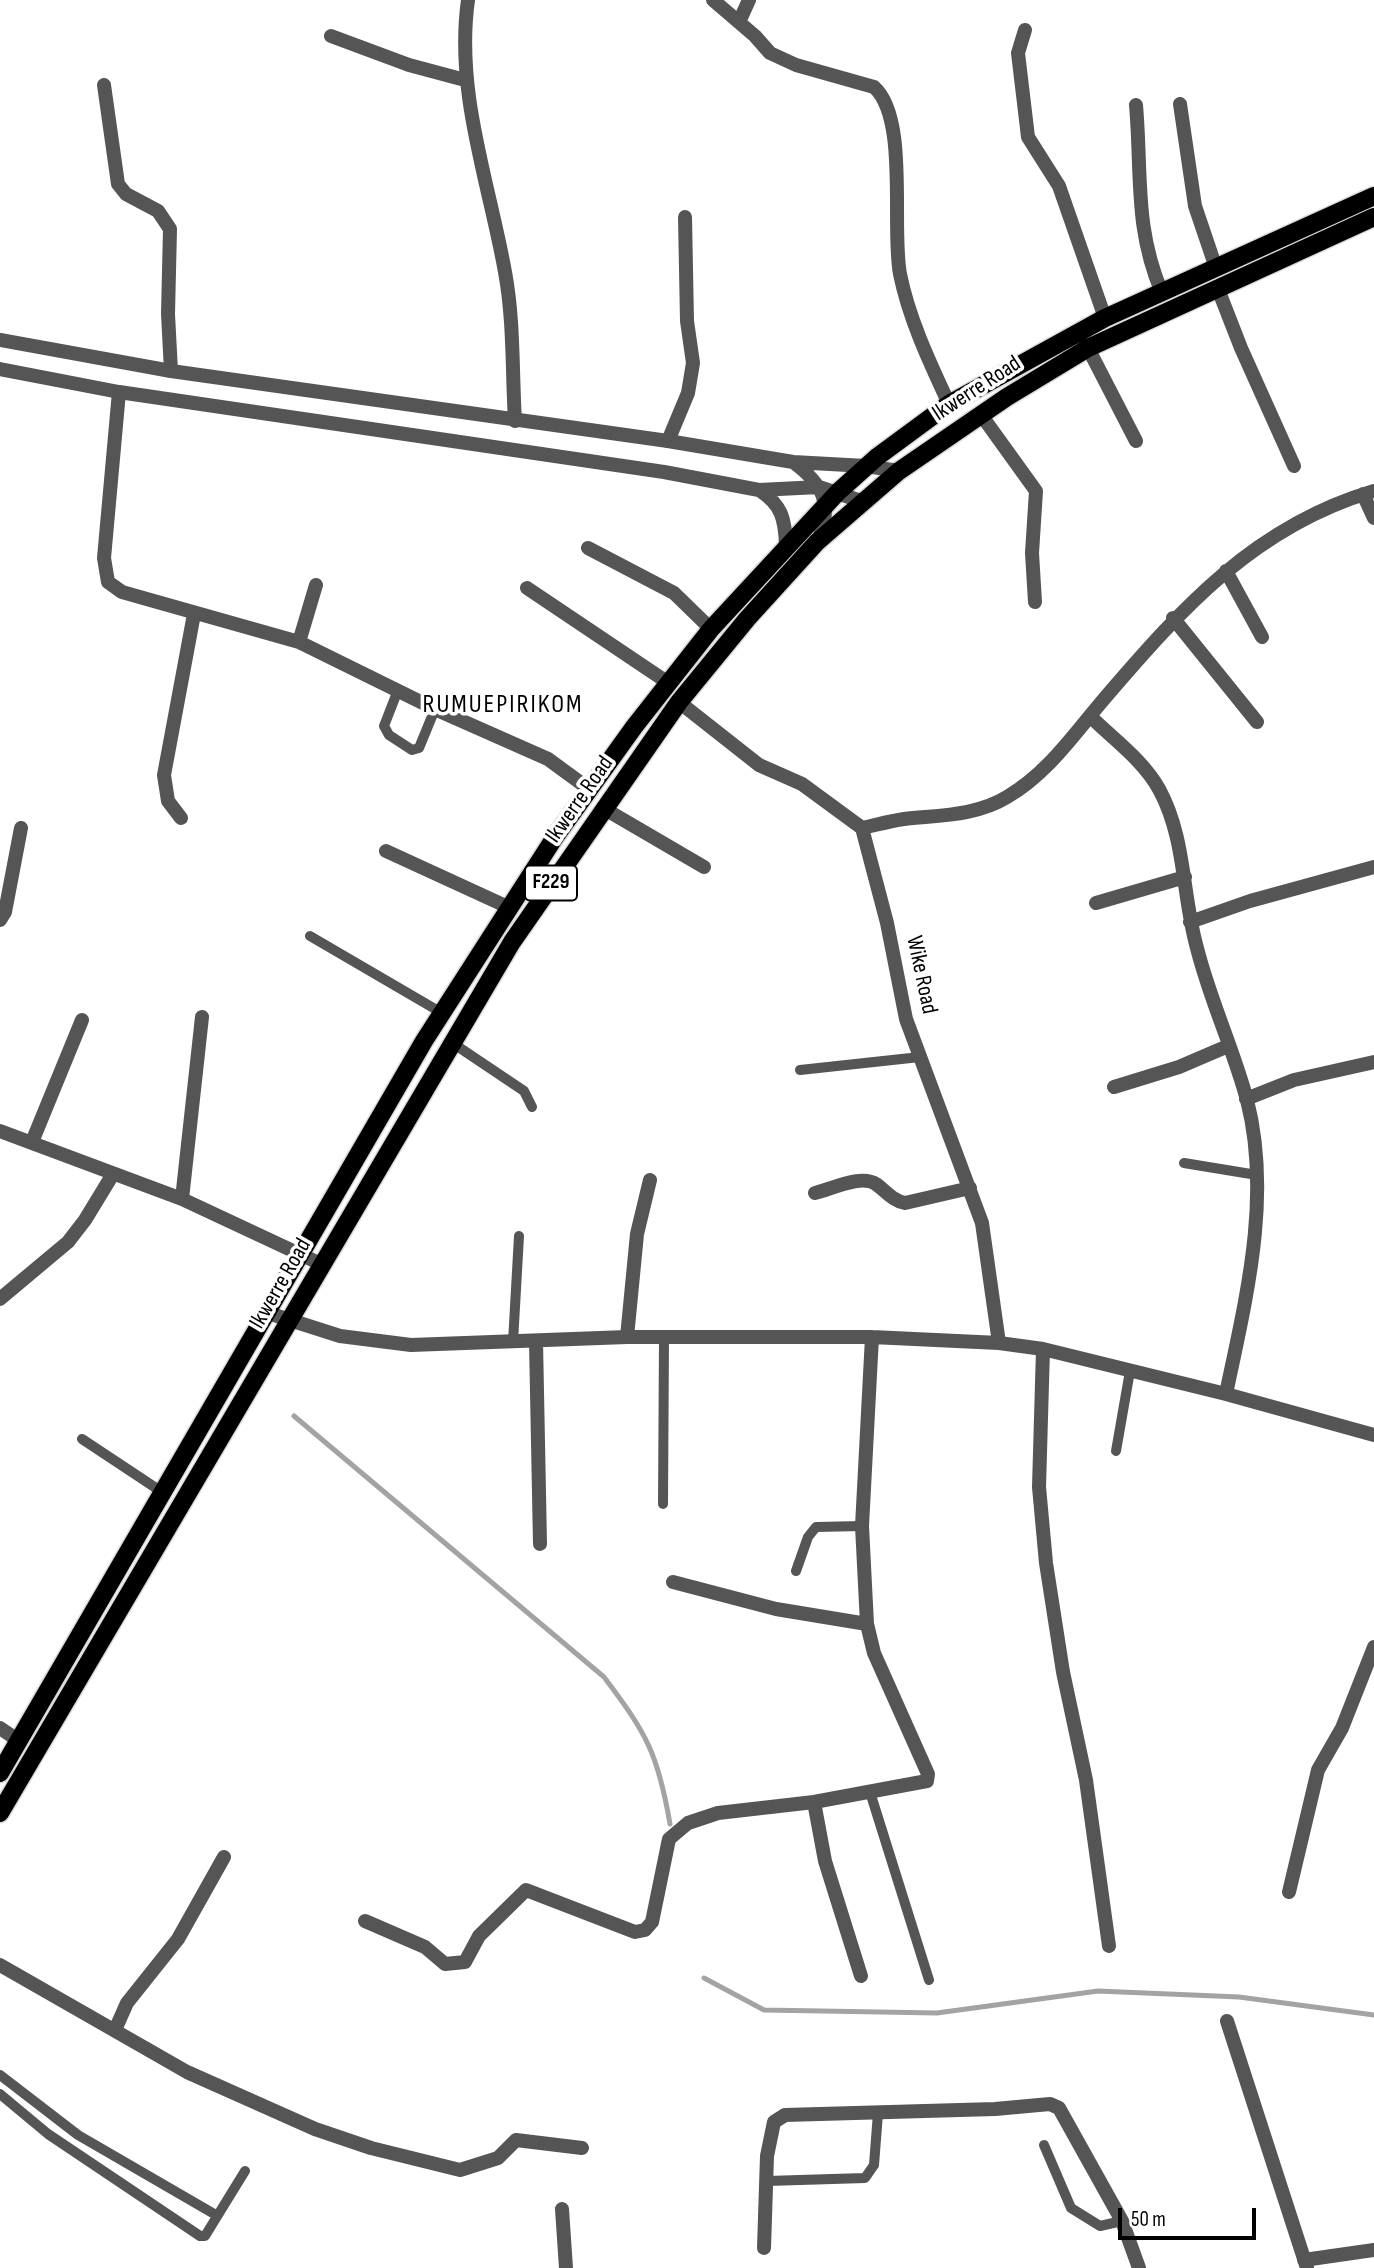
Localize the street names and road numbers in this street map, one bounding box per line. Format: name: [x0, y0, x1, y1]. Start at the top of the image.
street label: Ikwerre Road: [928, 350, 1026, 428]
street label: Ikwerre Road: [540, 751, 620, 849]
road number: F229: [525, 866, 577, 900]
street label: Wike Road: [899, 934, 943, 1016]
street label: Ikwerre Road: [244, 1234, 318, 1334]

